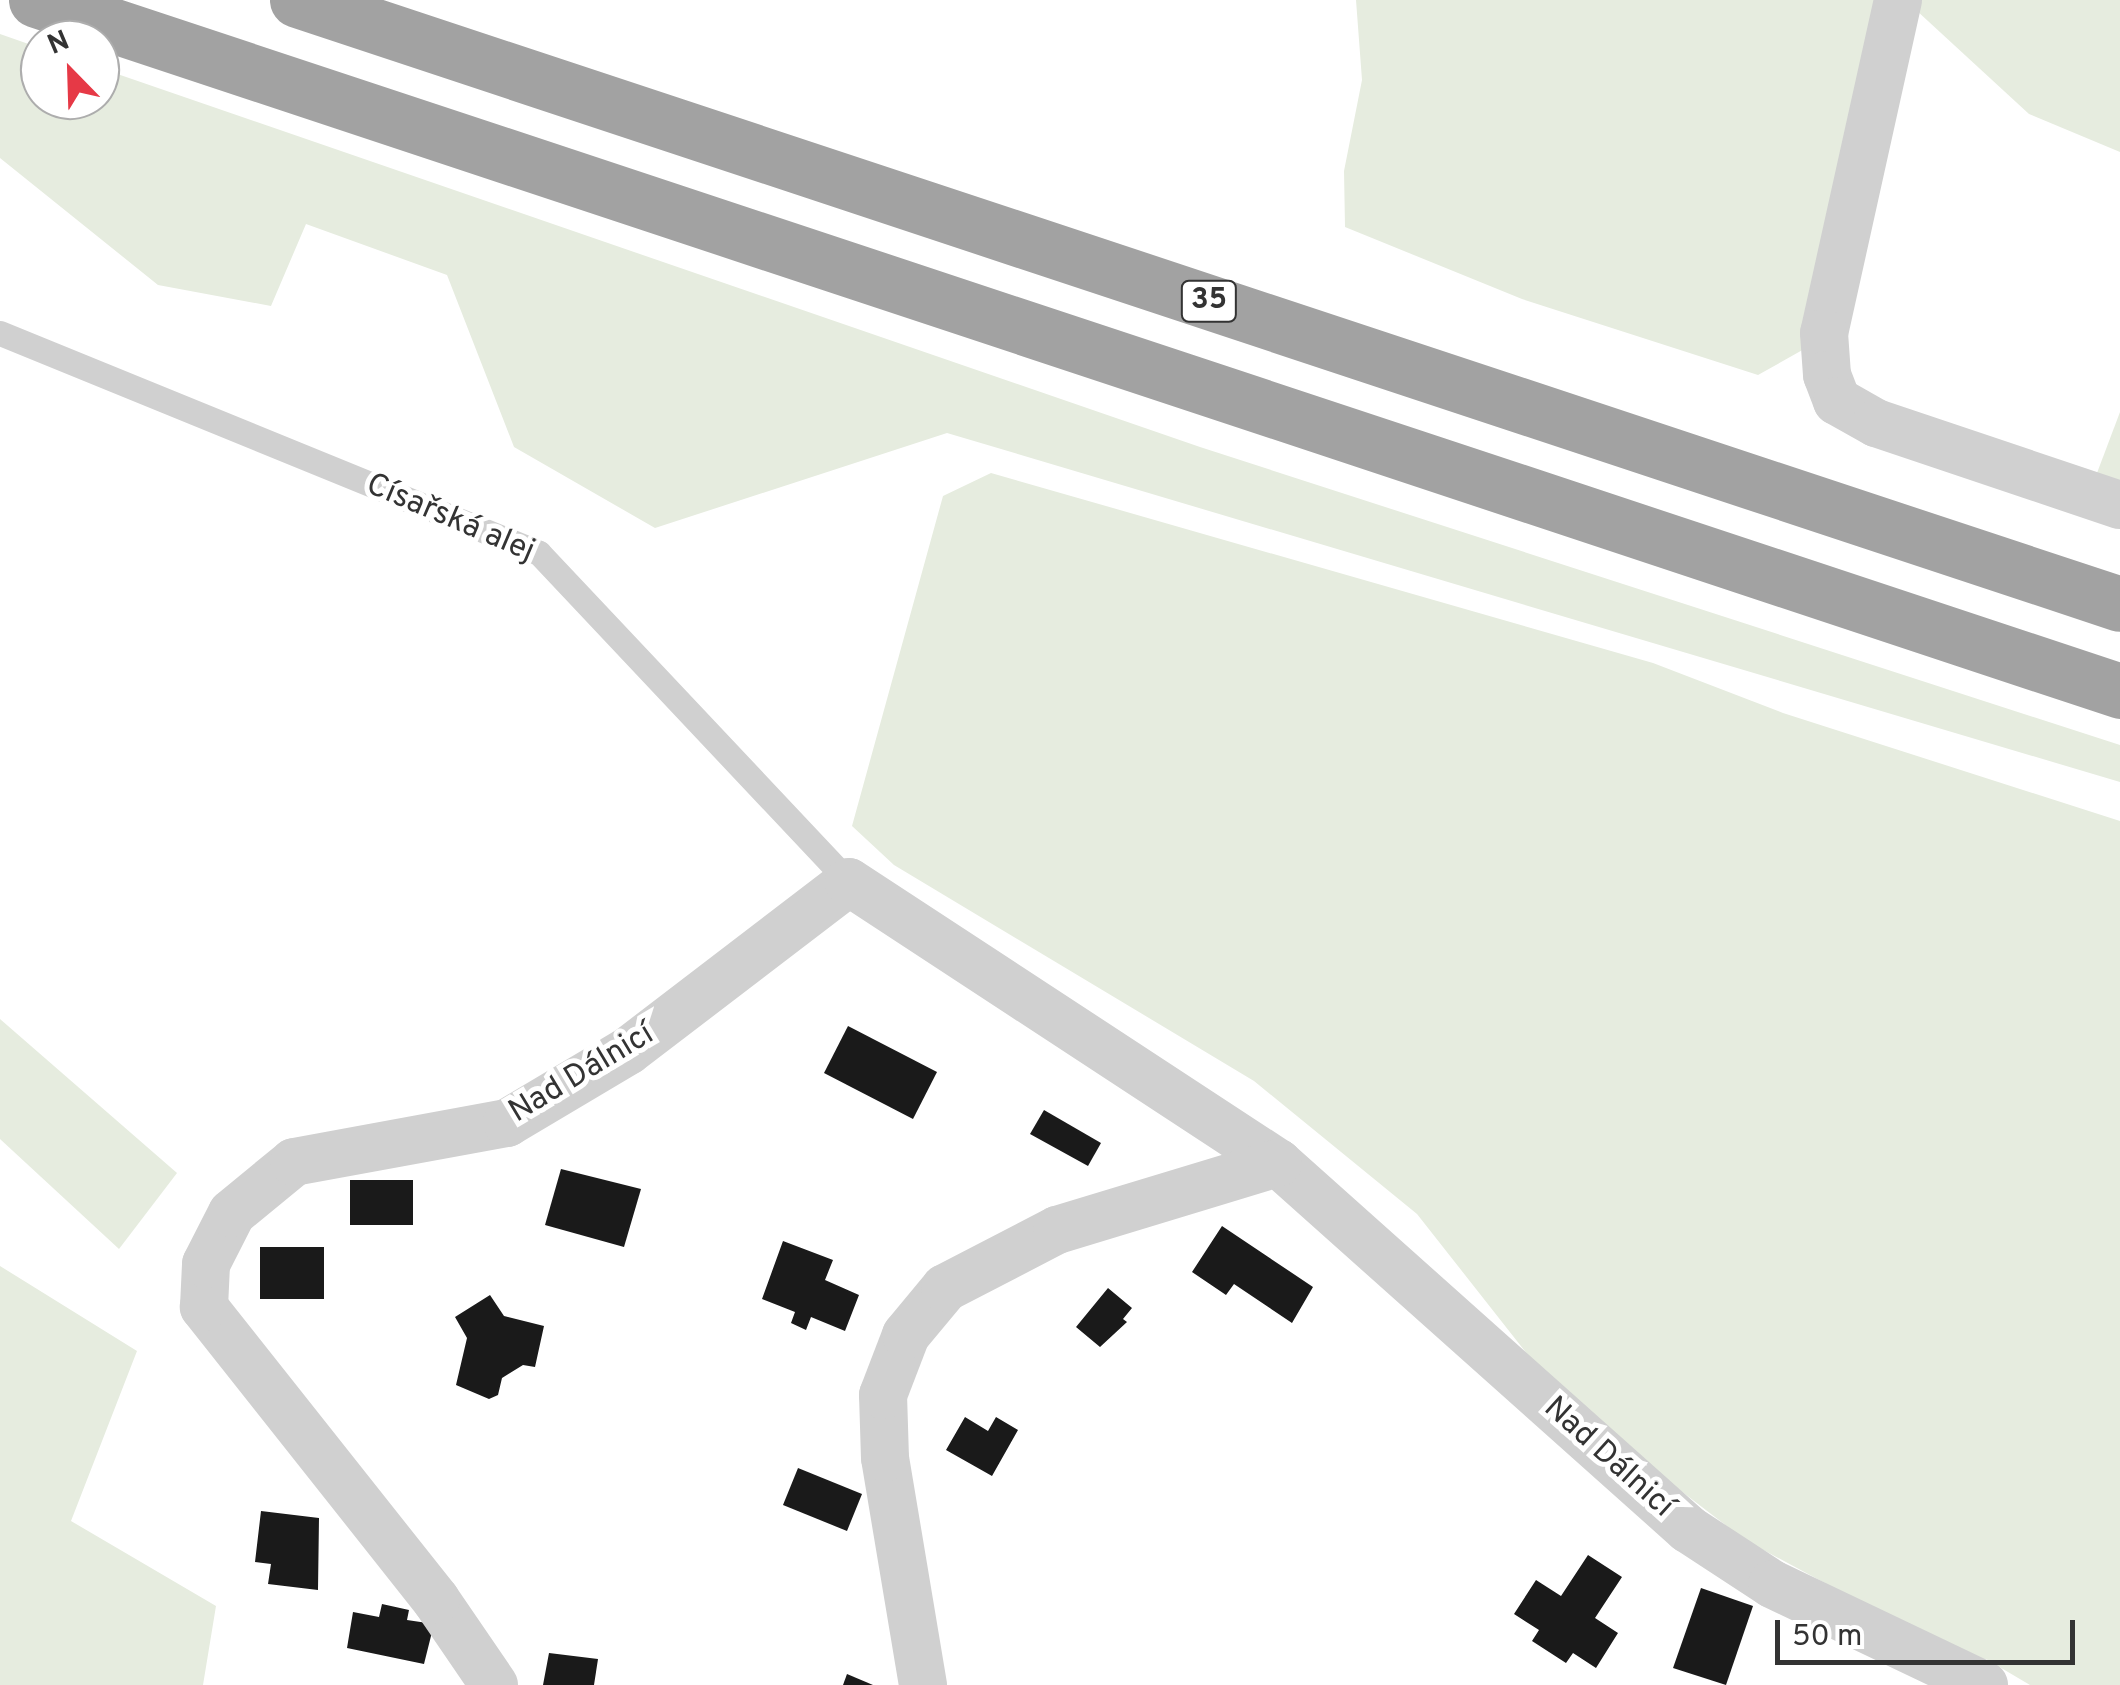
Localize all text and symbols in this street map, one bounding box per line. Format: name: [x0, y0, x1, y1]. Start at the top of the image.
north arrow: [20, 20, 120, 120]
text: N: [43, 24, 75, 65]
road number: 35: [1179, 276, 1239, 326]
street label: Císařská alej: [360, 466, 540, 572]
street label: Nad Dálnicí: [503, 1016, 661, 1132]
street label: Nad Dálnicí: [1535, 1390, 1681, 1526]
scale bar: [1780, 1600, 2080, 1662]
text: 50 m: [1792, 1619, 1862, 1656]

